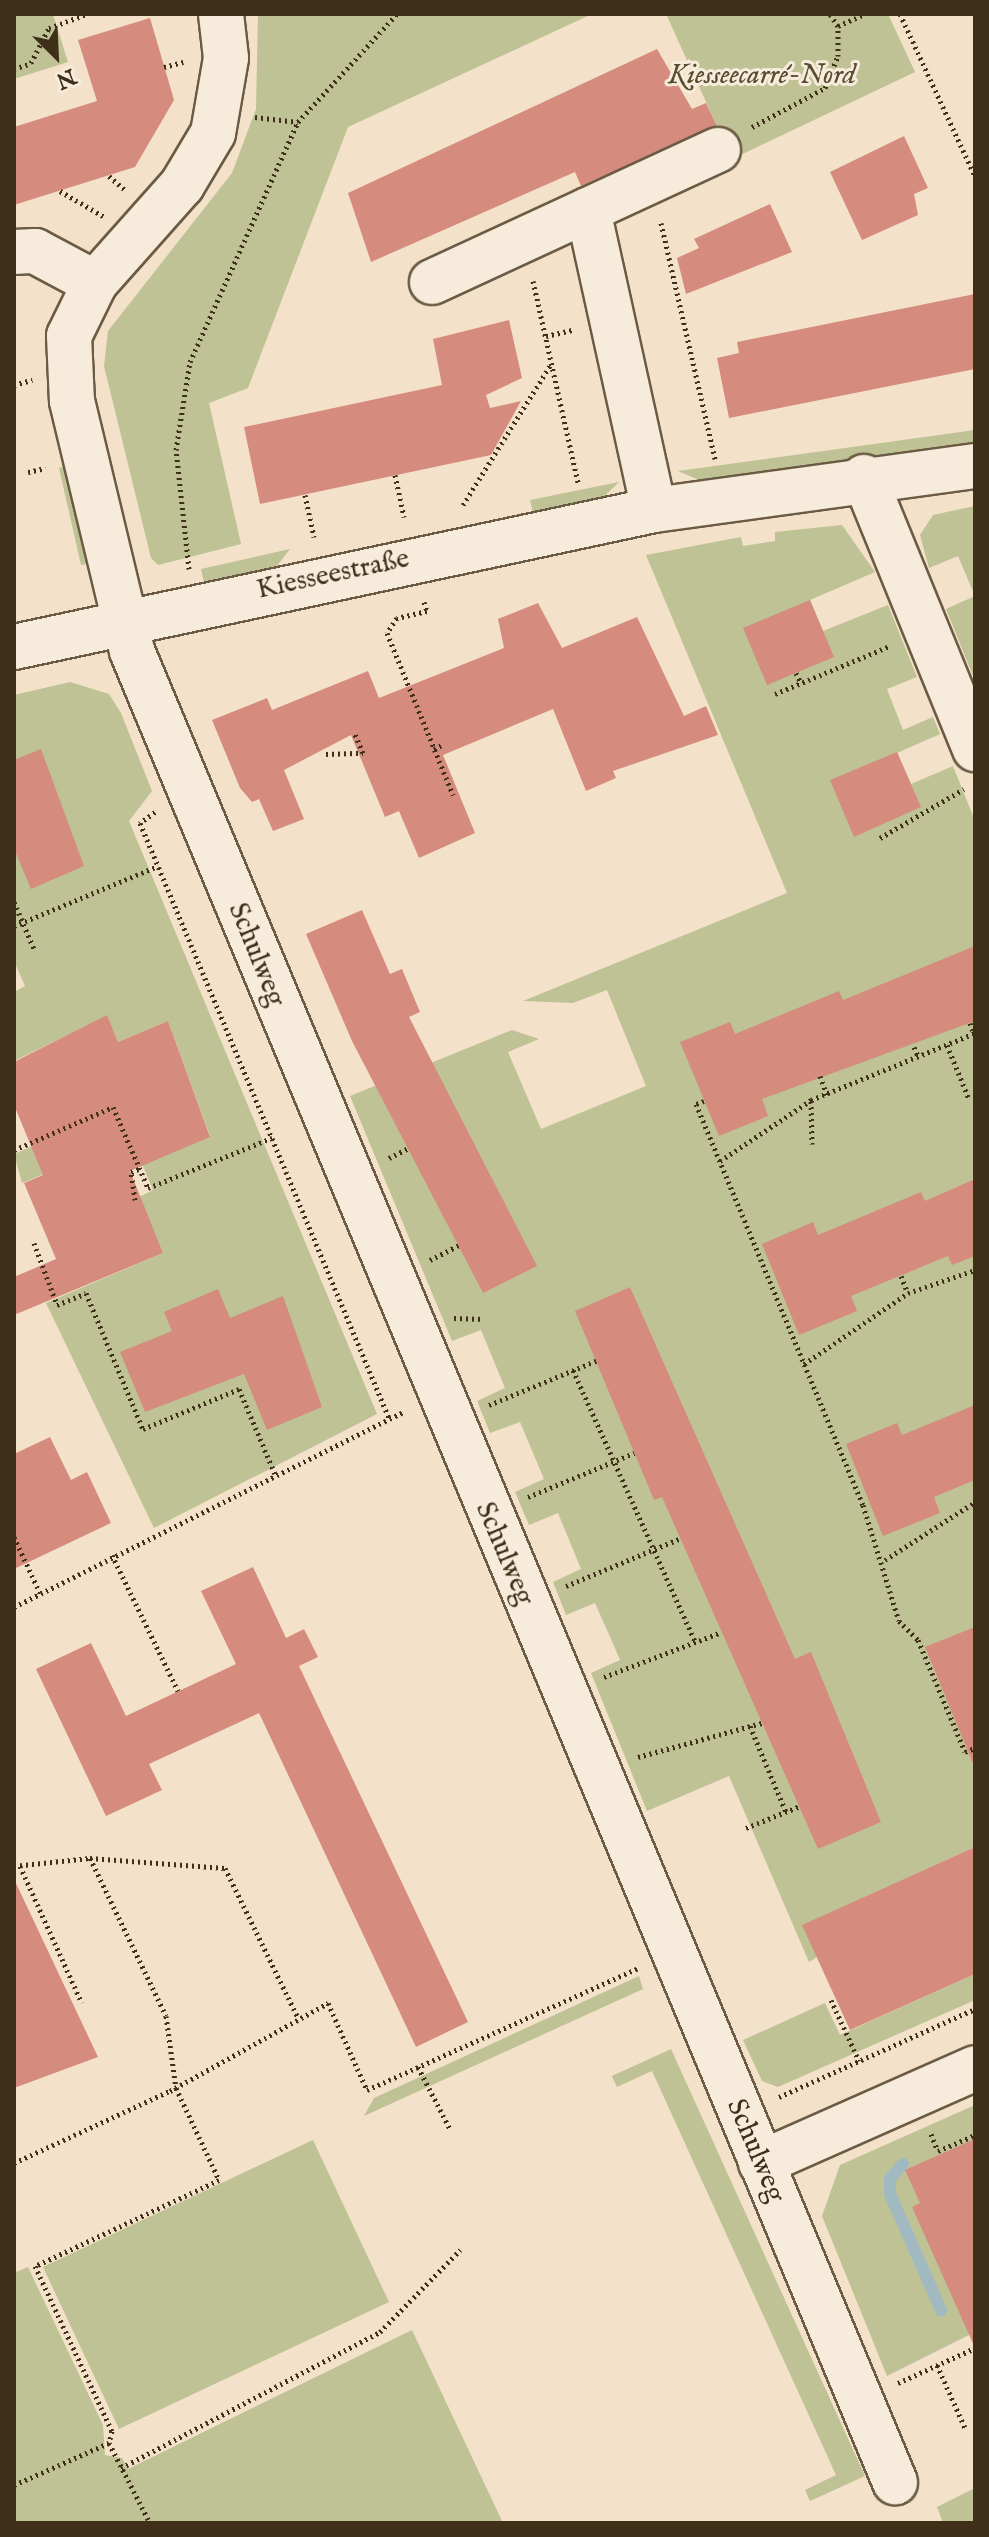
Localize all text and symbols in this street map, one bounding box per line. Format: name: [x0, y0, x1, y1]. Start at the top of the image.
north arrow: [16, 16, 96, 96]
park label: Kiesseecarré-Nord: [668, 59, 856, 93]
text: N: [51, 61, 80, 95]
street label: Kiesseestraße: [254, 542, 412, 608]
street label: Schulweg: [220, 898, 292, 1012]
street label: Schulweg: [467, 1497, 541, 1611]
street label: Schulweg: [718, 2094, 792, 2208]

